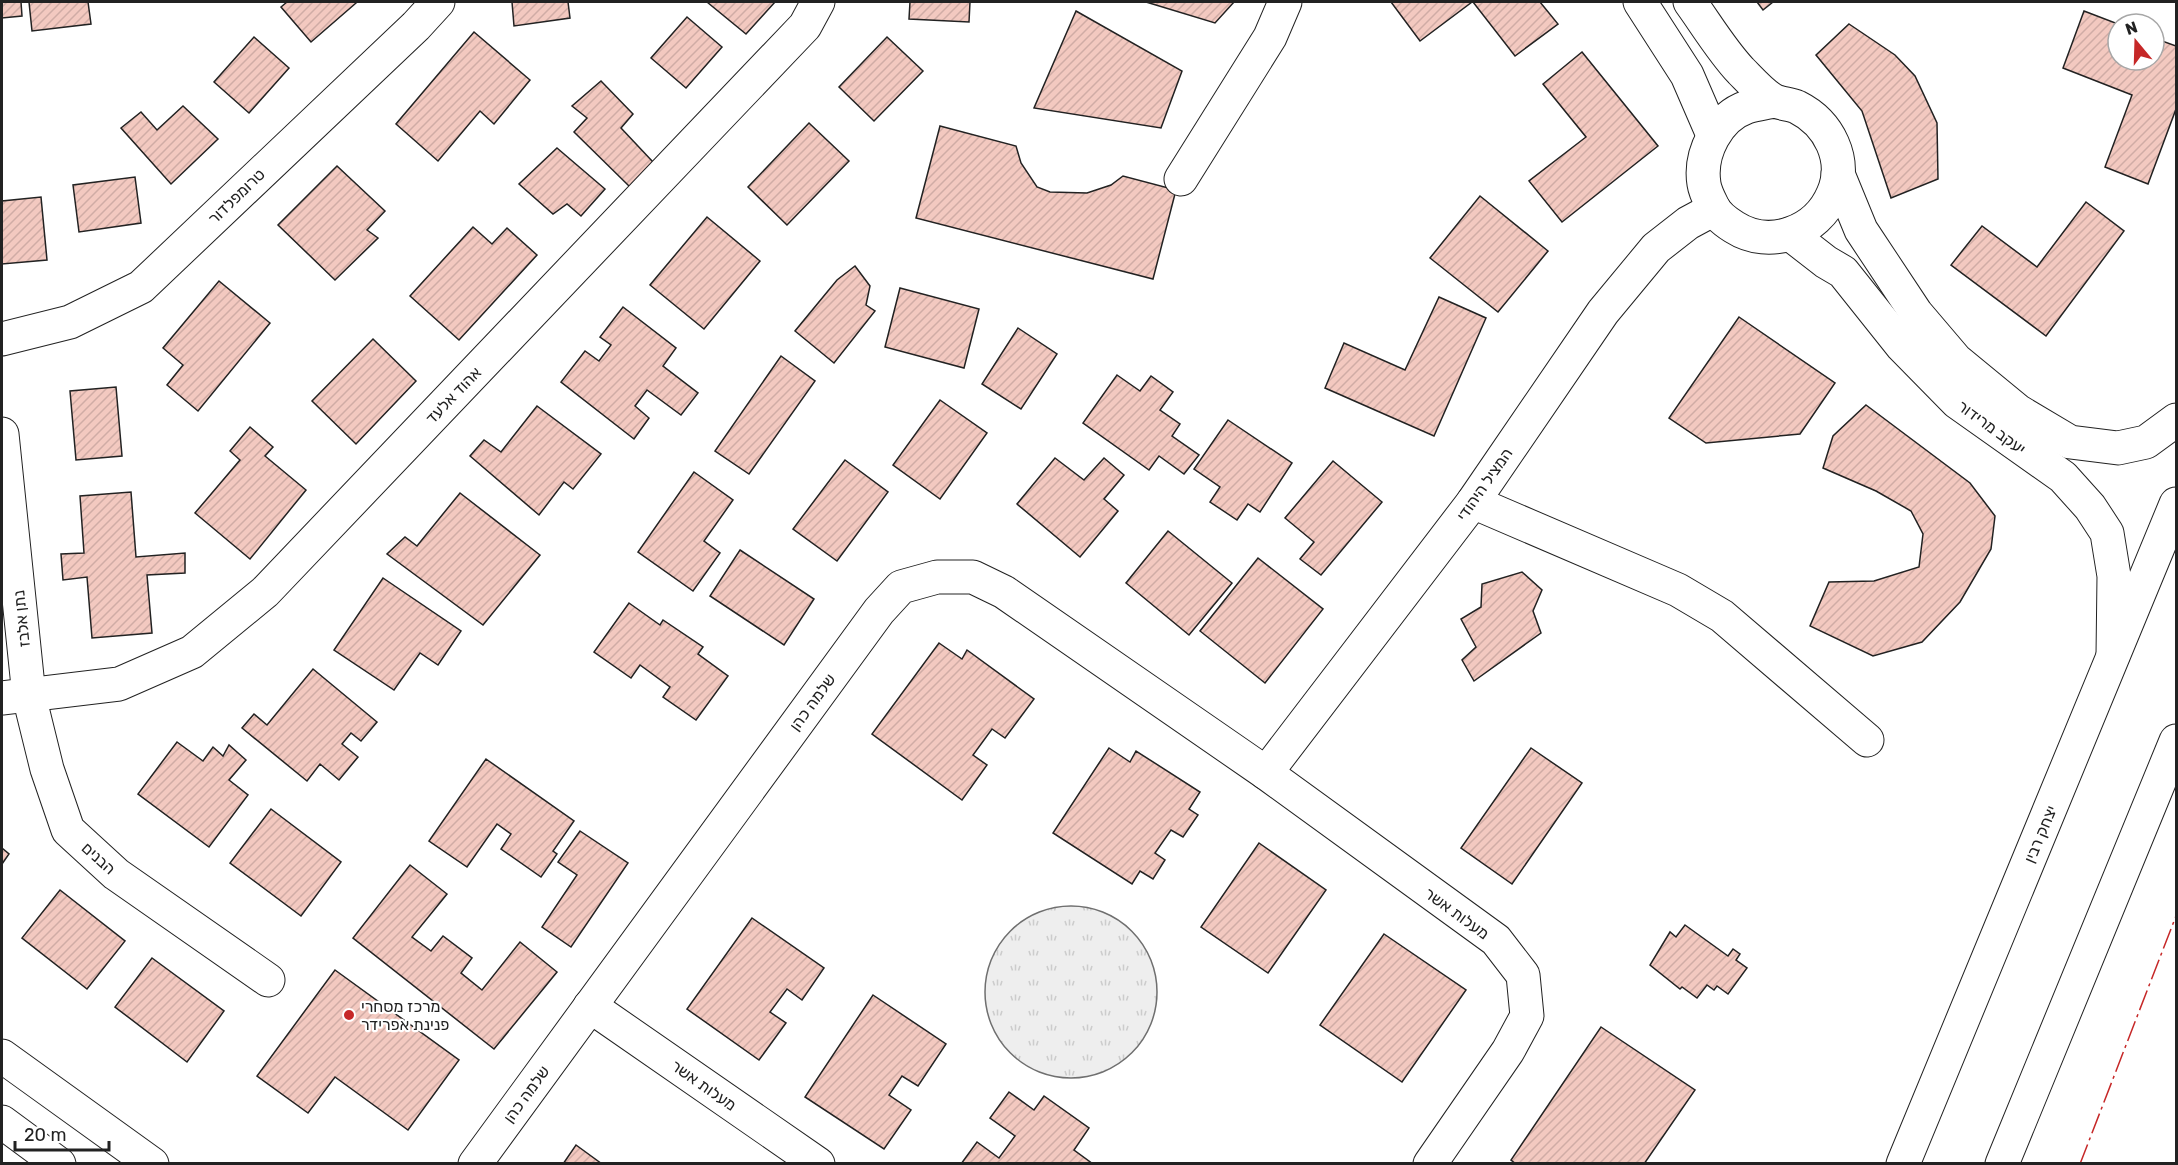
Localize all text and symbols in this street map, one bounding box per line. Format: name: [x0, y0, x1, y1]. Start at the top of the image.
north arrow: [2106, 12, 2166, 72]
text: N: [2123, 17, 2140, 39]
street label: טרומפלדור: [204, 165, 269, 228]
street label: אהוד אלעד: [422, 363, 485, 428]
street label: יעקב מרידור: [1954, 396, 2029, 458]
street label: המציל היהודי: [1452, 444, 1516, 524]
street label: נתן אלבז: [9, 589, 34, 648]
street label: שלמה כהן: [785, 670, 840, 735]
street label: יצחק רבין: [2020, 803, 2061, 866]
street label: הבנים: [78, 838, 119, 878]
street label: מעלות אשר: [1421, 884, 1493, 943]
place label: מרכז מסחרי פנינת אפרידר: [361, 997, 449, 1034]
marker: מרכז מסחרי פנינת אפרידר: [342, 1008, 356, 1022]
street label: מעלות אשר: [667, 1056, 740, 1115]
street label: שלמה כהן: [499, 1062, 554, 1127]
scale bar: [15, 1114, 110, 1152]
text: 20 m: [24, 1124, 66, 1146]

